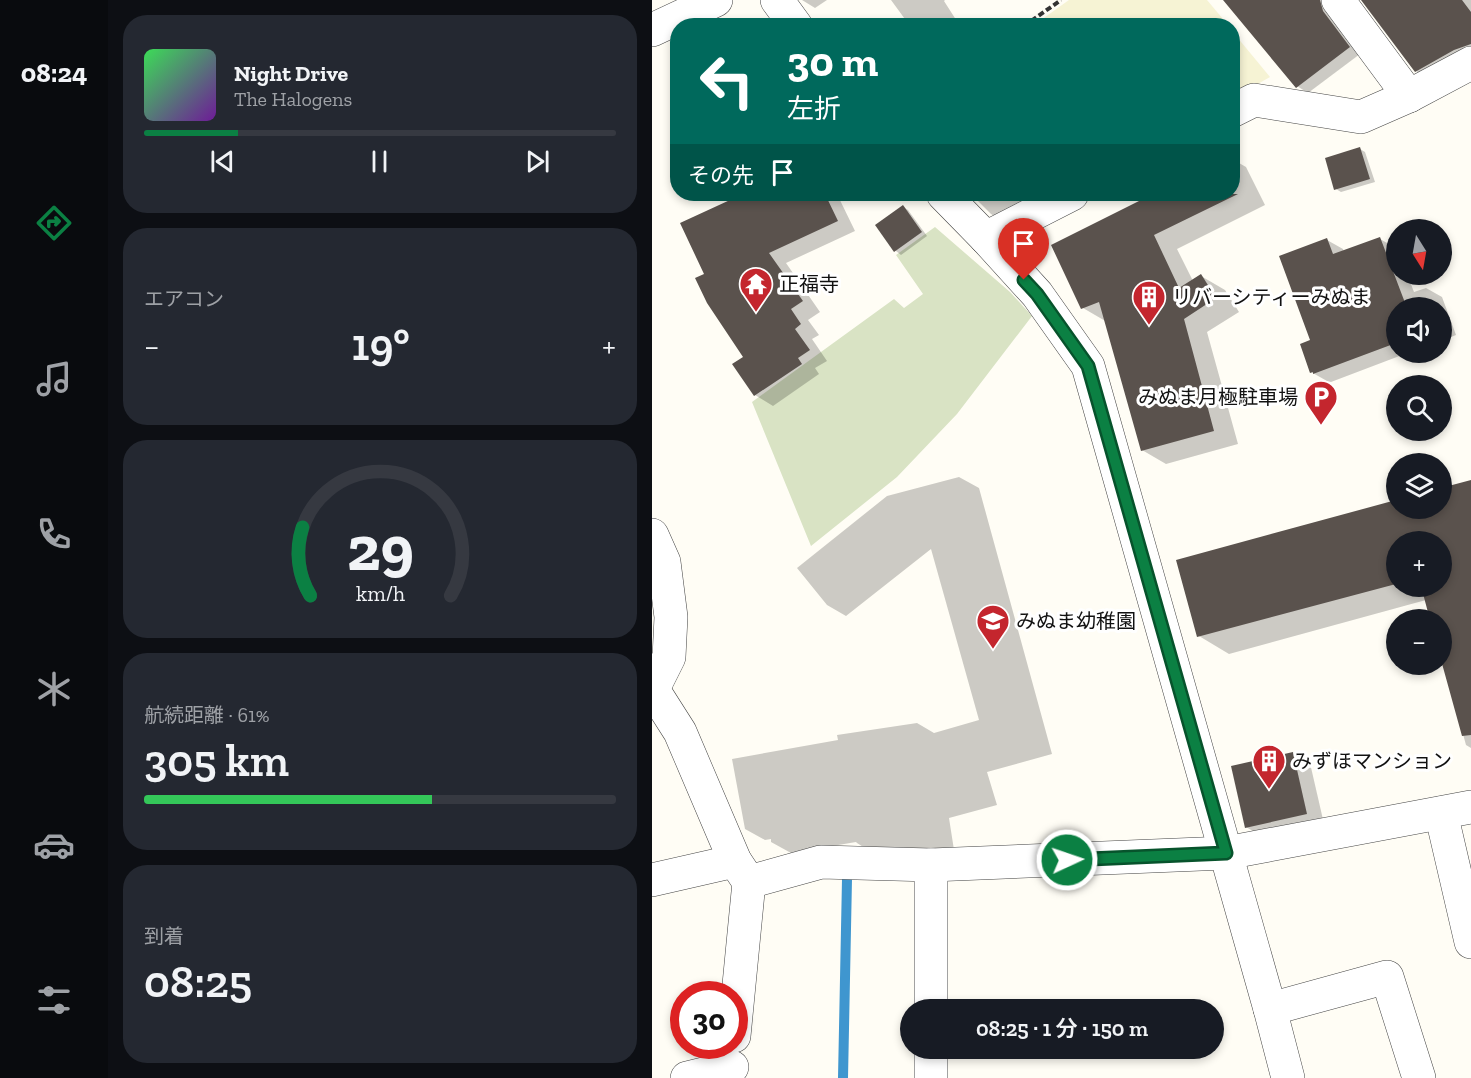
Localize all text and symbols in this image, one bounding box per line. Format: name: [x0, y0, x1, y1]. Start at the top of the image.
text: 30 m: [787, 36, 878, 87]
icon: left: [688, 42, 766, 120]
text: 08:24: [21, 57, 87, 89]
text: Night Drive: [234, 60, 348, 87]
text: The Halogens: [234, 87, 352, 111]
text: 左折: [787, 93, 841, 125]
icon: previous: [206, 145, 239, 178]
icon: pause: [363, 145, 396, 178]
icon: next: [521, 145, 554, 178]
icon: arrive: [766, 156, 799, 189]
text: その先: [688, 162, 754, 189]
icon: directions: [33, 202, 75, 244]
pin: [998, 218, 1049, 280]
north arrow: [1386, 219, 1452, 285]
map controls: [1386, 219, 1452, 675]
icon: arrive: [1007, 227, 1040, 260]
temple icon: 正福寺: [738, 266, 774, 313]
place label: 正福寺: [779, 272, 839, 296]
building icon: リバーシティーみぬま: [1131, 279, 1167, 326]
place label: リバーシティーみぬま: [1172, 285, 1370, 309]
text: エアコン: [144, 287, 224, 311]
button: sound: [1386, 297, 1452, 363]
text: 19°: [352, 318, 410, 372]
text: −: [144, 326, 159, 365]
text: +: [602, 326, 616, 365]
icon: music: [33, 358, 75, 400]
button: search: [1386, 375, 1452, 441]
parking icon: みぬま月極駐車場: [1303, 379, 1339, 426]
place label: みぬま月極駐車場: [1138, 385, 1298, 409]
button: layers: [1386, 453, 1452, 519]
text: 29: [347, 511, 413, 586]
icon: phone: [33, 513, 75, 555]
button: +: [1386, 531, 1452, 597]
text: km/h: [356, 581, 404, 606]
school or university icon: みぬま幼稚園: [975, 603, 1011, 650]
place label: みぬま幼稚園: [1016, 609, 1136, 633]
button: −: [1386, 609, 1452, 675]
icon: climate: [33, 668, 75, 710]
text: 航続距離 · 61%: [144, 703, 270, 727]
text: 305 km: [144, 734, 289, 788]
building icon: みずほマンション: [1251, 743, 1287, 790]
place label: みずほマンション: [1292, 749, 1452, 773]
icon: car: [33, 824, 75, 866]
position arrow: [1035, 828, 1099, 892]
text: 到着: [144, 924, 184, 948]
text: 08:25: [144, 955, 252, 1009]
icon: filters: [33, 979, 75, 1021]
speed limit sign: 30: [670, 981, 748, 1059]
text: 08:25 · 1 分 · 150 m: [976, 1015, 1148, 1042]

